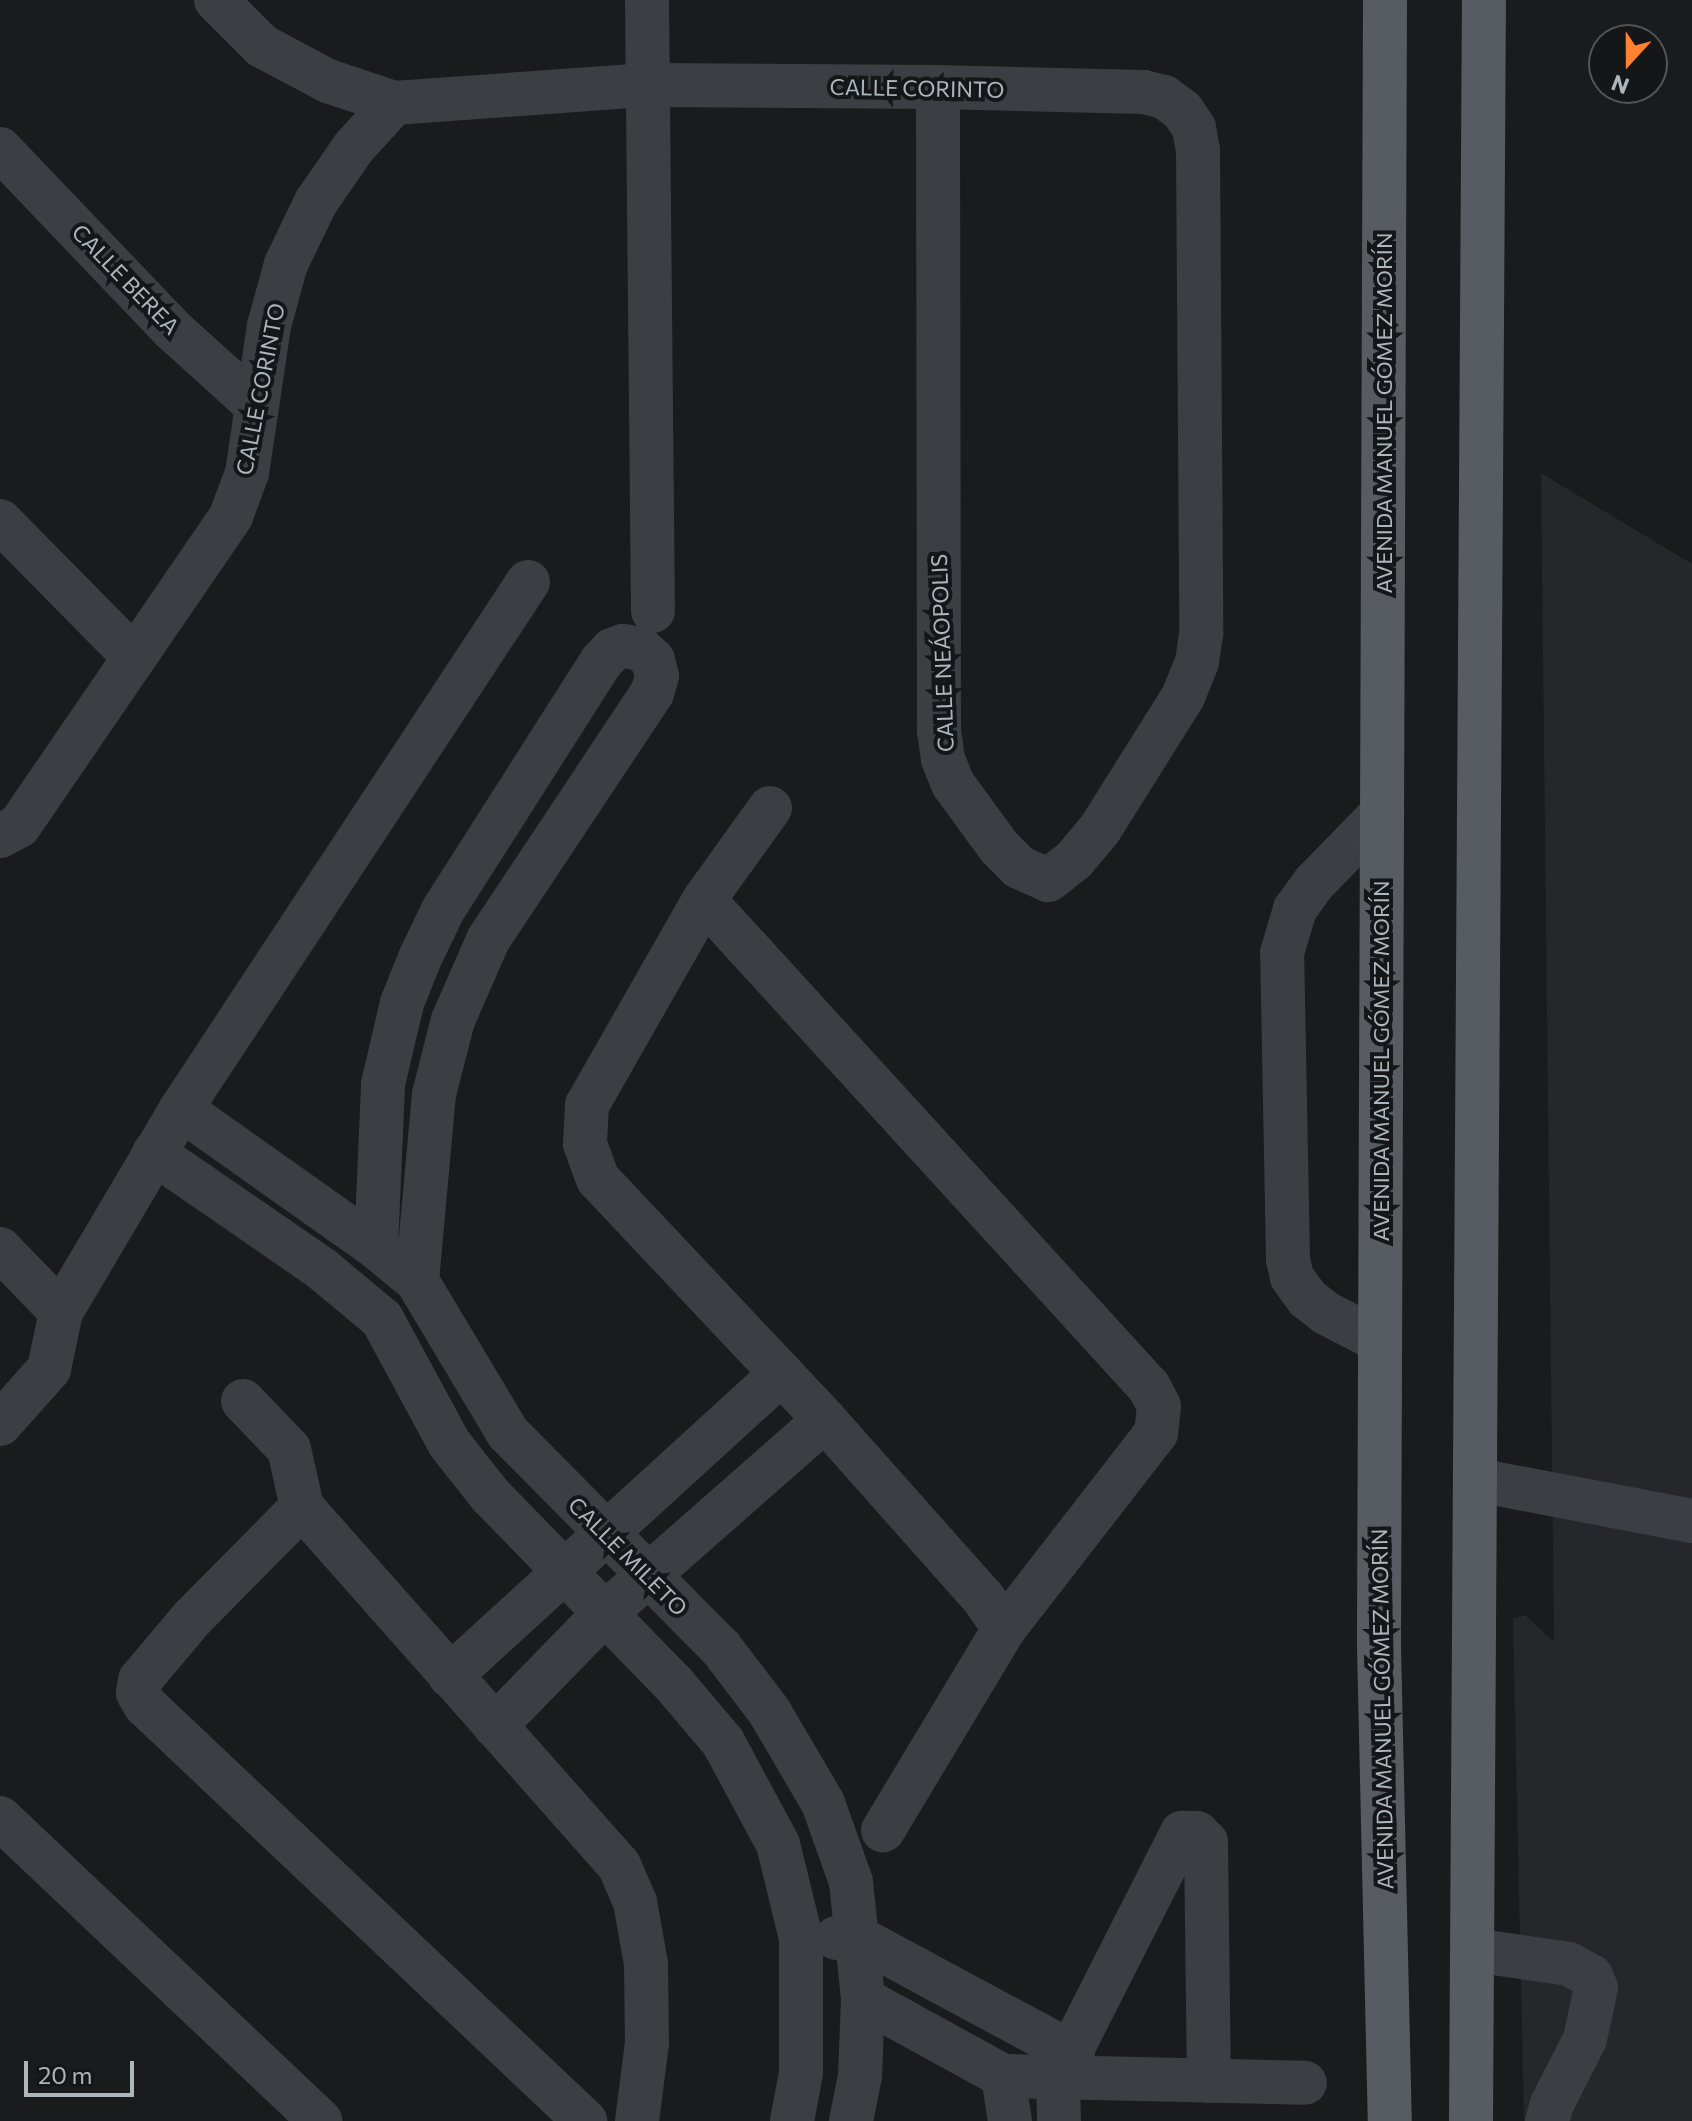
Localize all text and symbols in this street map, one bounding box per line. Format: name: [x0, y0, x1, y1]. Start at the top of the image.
north arrow: [1588, 24, 1668, 104]
text: N: [1607, 69, 1632, 101]
street label: CALLE CORINTO: [829, 73, 1005, 103]
street label: CALLE BEREA: [67, 218, 185, 340]
street label: AVENIDA MANUEL GÓMEZ MORÍN: [1371, 232, 1397, 594]
street label: CALLE CORINTO: [230, 301, 290, 477]
street label: CALLE NEÁOPOLIS: [925, 553, 959, 753]
street label: AVENIDA MANUEL GÓMEZ MORÍN: [1368, 880, 1394, 1242]
street label: CALLE MILETO: [563, 1491, 693, 1621]
street label: AVENIDA MANUEL GÓMEZ MORÍN: [1366, 1528, 1398, 1890]
scale bar: [28, 2045, 138, 2095]
text: 20 m: [38, 2060, 92, 2089]

